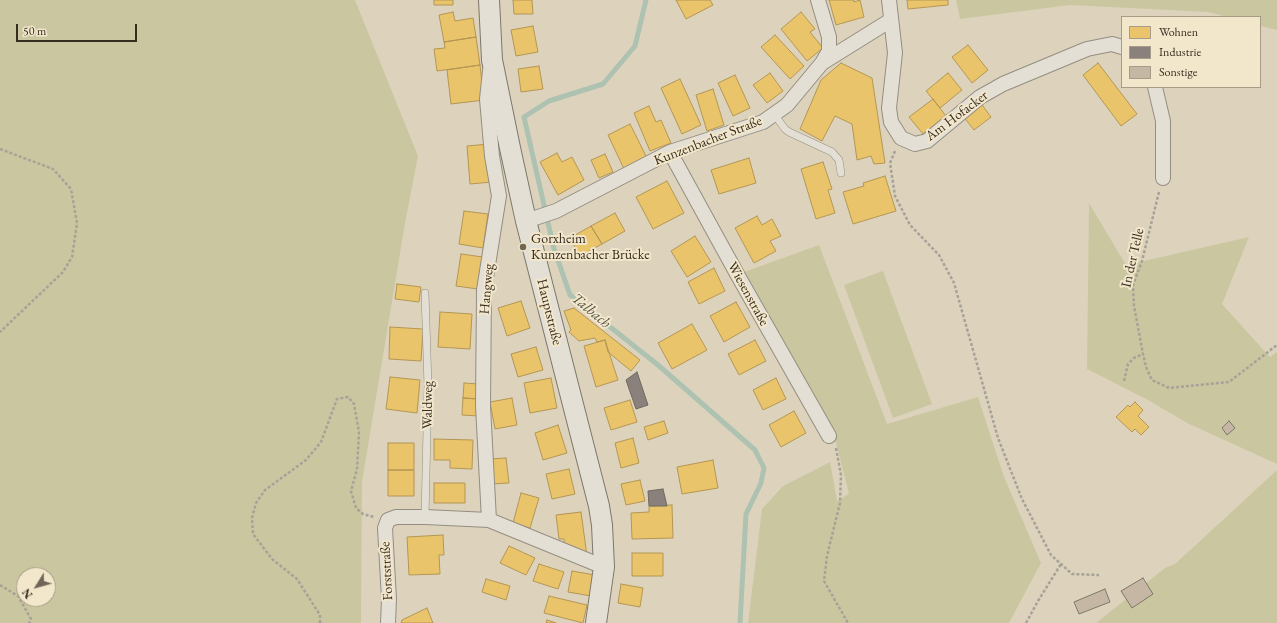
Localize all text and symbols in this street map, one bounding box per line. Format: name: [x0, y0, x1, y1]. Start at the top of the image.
scale bar: [18, 16, 139, 42]
legend: [1121, 16, 1261, 88]
text: 50 m: [23, 23, 46, 39]
text: Wohnen: [1159, 24, 1198, 40]
text: Industrie: [1159, 44, 1201, 60]
text: Sonstige: [1159, 64, 1197, 80]
street label: Am Hofacker: [922, 87, 992, 145]
street label: Kunzenbacher Straße: [652, 113, 764, 169]
street label: In der Telle: [1118, 227, 1148, 289]
place label: Gorxheim Kunzenbacher Brücke: [531, 231, 650, 264]
marker: Gorxheim Kunzenbacher Brücke: [518, 242, 528, 252]
street label: Wiesenstraße: [724, 259, 772, 329]
street label: Hangweg: [476, 263, 498, 315]
street label: Hauptstraße: [533, 277, 565, 347]
water label: Talbach: [568, 290, 614, 332]
street label: Waldweg: [419, 381, 437, 429]
street label: Forststraße: [377, 541, 397, 601]
north arrow: [16, 567, 56, 607]
text: N: [19, 586, 35, 601]

